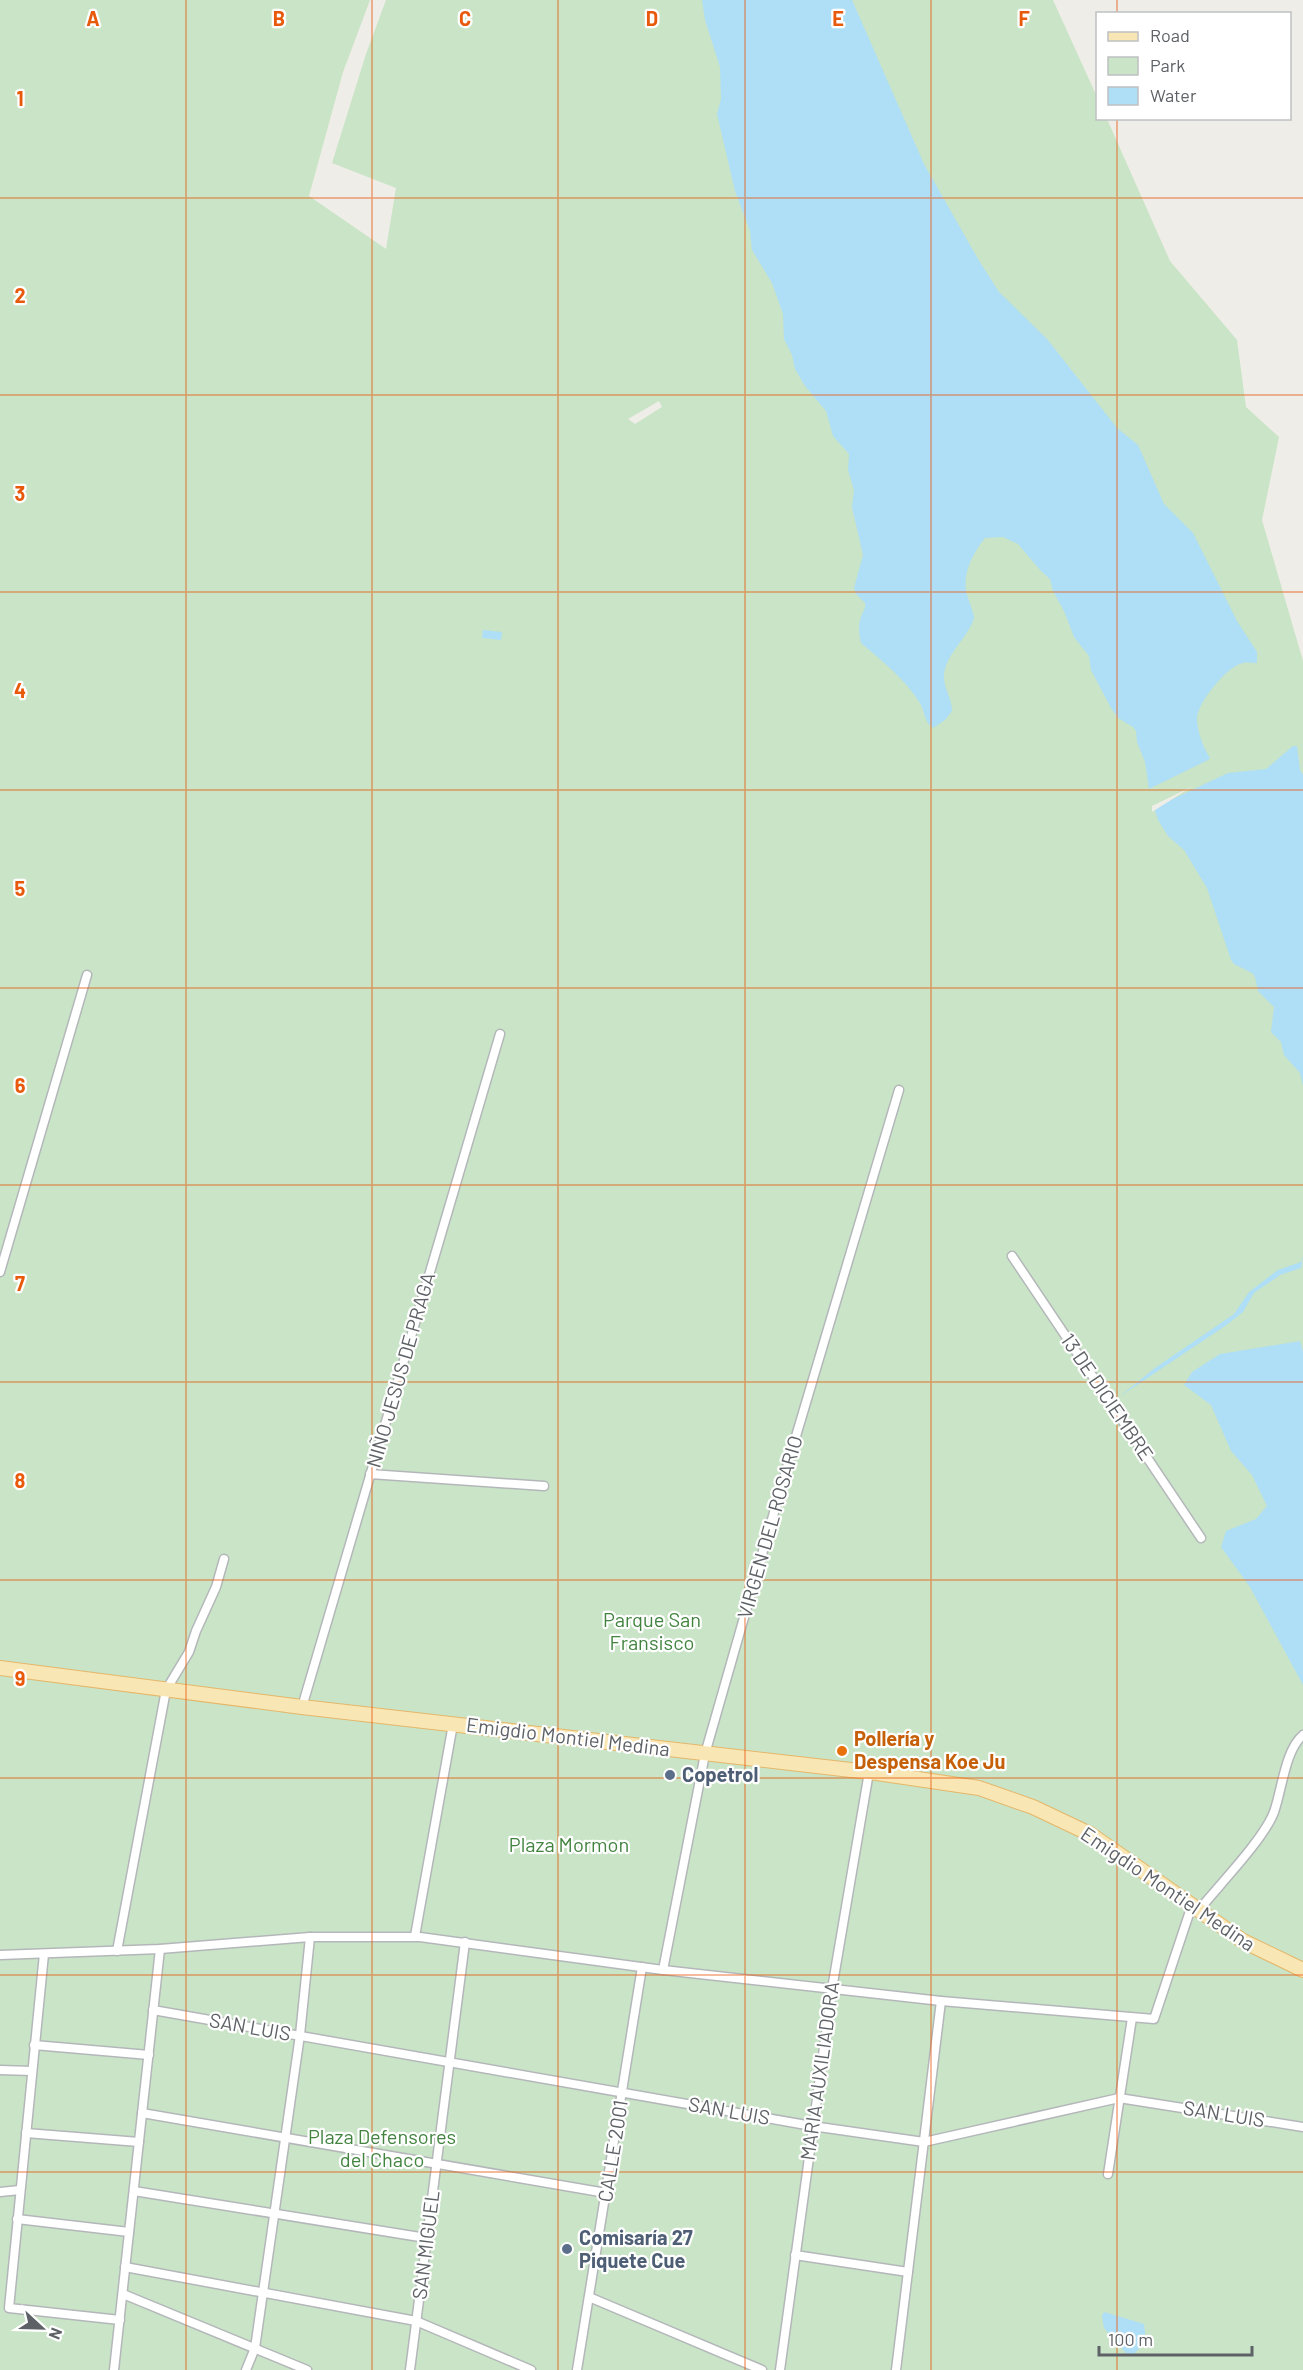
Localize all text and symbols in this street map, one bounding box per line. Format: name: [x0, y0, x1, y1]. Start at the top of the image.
text: A: [86, 6, 100, 30]
text: B: [273, 6, 285, 30]
text: C: [459, 6, 471, 30]
text: D: [646, 6, 658, 30]
text: E: [832, 6, 844, 30]
text: F: [1018, 6, 1030, 30]
legend: [1096, 12, 1291, 120]
text: Road: [1150, 24, 1190, 46]
text: Park: [1150, 54, 1185, 76]
text: Water: [1150, 84, 1197, 106]
text: 1: [16, 86, 24, 110]
text: 2: [14, 283, 26, 307]
text: 3: [15, 481, 25, 505]
text: 4: [14, 678, 26, 702]
text: 5: [15, 876, 26, 900]
text: 6: [15, 1073, 26, 1097]
street label: NIÑO JESUS DE PRAGA: [361, 1269, 439, 1470]
text: 7: [15, 1271, 25, 1295]
street label: 13 DE DICIEMBRE: [1057, 1328, 1159, 1464]
street label: VIRGEN DEL ROSARIO: [731, 1432, 807, 1621]
text: 8: [15, 1468, 26, 1492]
park label: Parque San Fransisco: [603, 1607, 701, 1654]
text: 9: [15, 1666, 25, 1690]
street label: Emigdio Montiel Medina: [465, 1712, 671, 1760]
place label: Pollería y Despensa Koe Ju: [854, 1726, 1005, 1773]
marker: Pollería y Despensa Koe Ju: [835, 1744, 849, 1758]
place label: Copetrol: [682, 1762, 758, 1786]
marker: Copetrol: [663, 1768, 677, 1782]
street label: Emigdio Montiel Medina: [1077, 1821, 1260, 1955]
park label: Plaza Mormon: [509, 1832, 629, 1856]
street label: MARIA AUXILIADORA: [795, 1980, 843, 2162]
street label: SAN LUIS: [207, 2007, 293, 2045]
street label: SAN LUIS: [686, 2091, 772, 2129]
street label: SAN LUIS: [1182, 2095, 1267, 2131]
street label: CALLE 2001: [592, 2098, 632, 2204]
park label: Plaza Defensores del Chaco: [308, 2124, 456, 2171]
street label: SAN MIGUEL: [406, 2189, 444, 2301]
place label: Comisaría 27 Piquete Cue: [579, 2225, 693, 2272]
marker: Comisaría 27 Piquete Cue: [560, 2242, 574, 2256]
north arrow: [12, 2298, 72, 2358]
scale bar: [1099, 2319, 1252, 2357]
text: N: [46, 2325, 67, 2342]
text: 100 m: [1108, 2328, 1153, 2350]

